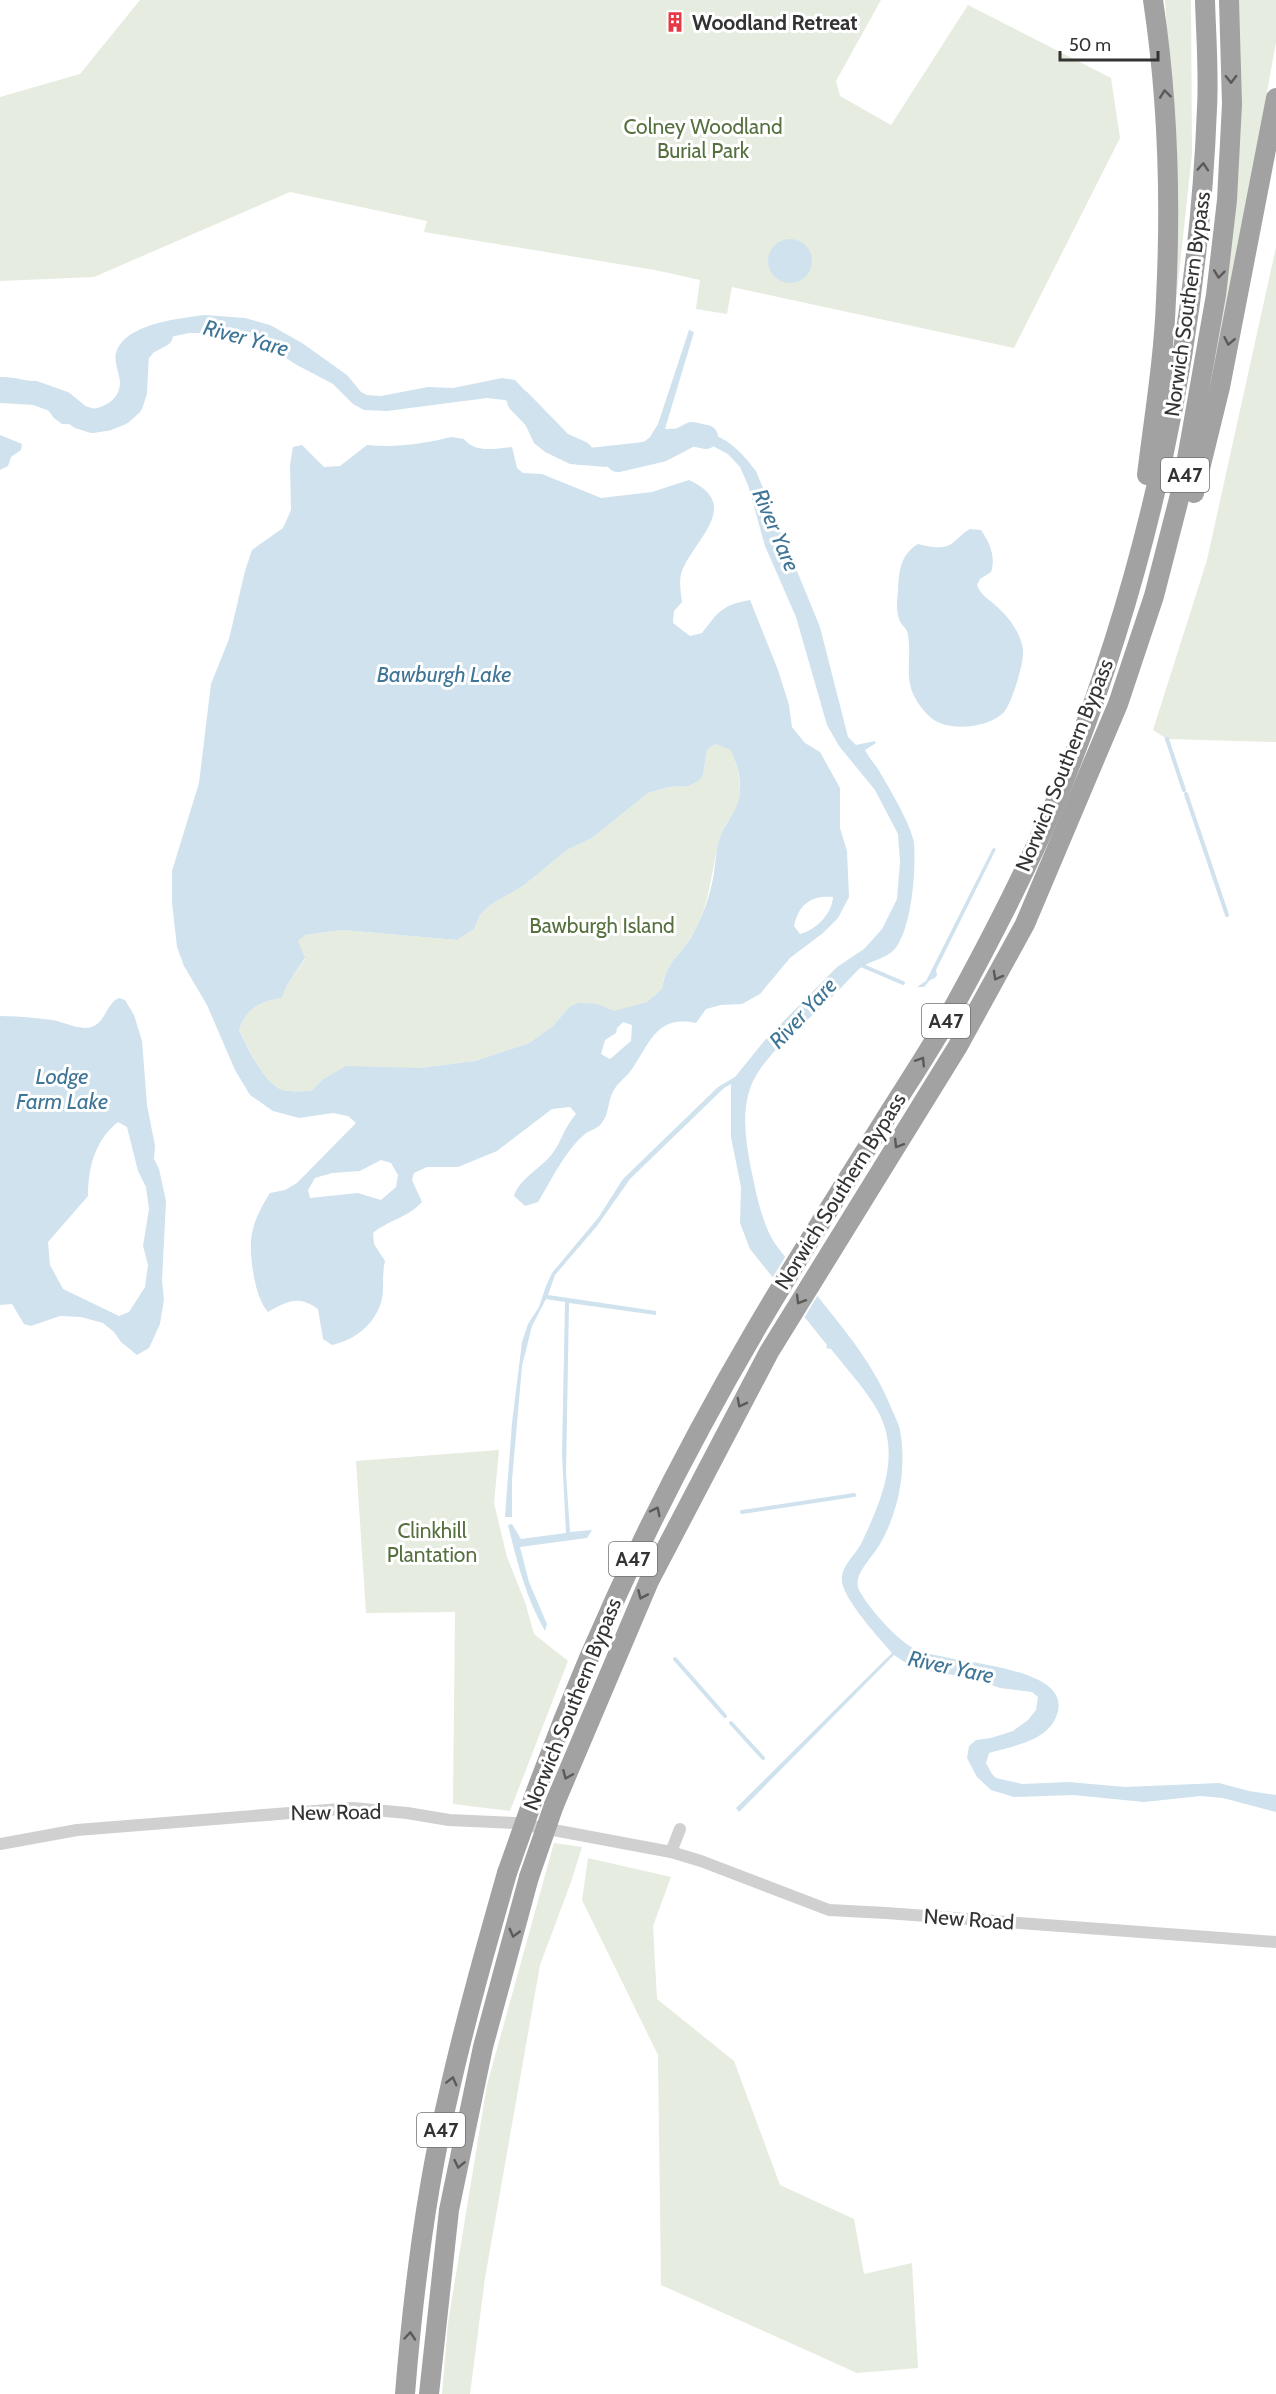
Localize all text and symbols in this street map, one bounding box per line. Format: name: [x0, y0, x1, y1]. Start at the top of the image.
building icon: Woodland Retreat: [663, 10, 687, 34]
place label: Woodland Retreat: [692, 10, 857, 35]
scale bar: [1060, 24, 1158, 62]
text: 50 m: [1069, 34, 1111, 56]
one-way arrow: [1225, 75, 1237, 84]
one-way arrow: [1159, 90, 1171, 99]
park label: Colney Woodland Burial Park: [623, 114, 783, 163]
one-way arrow: [1197, 162, 1210, 171]
street label: Norwich Southern Bypass: [1159, 190, 1215, 418]
one-way arrow: [1213, 269, 1226, 278]
water label: River Yare: [201, 314, 291, 362]
one-way arrow: [1223, 336, 1236, 346]
road number: A47: [1161, 458, 1209, 492]
water label: River Yare: [747, 485, 805, 575]
street label: Norwich Southern Bypass: [1010, 655, 1118, 875]
water label: Bawburgh Lake: [377, 661, 511, 688]
park label: Bawburgh Island: [529, 913, 675, 938]
one-way arrow: [993, 970, 1004, 980]
water label: River Yare: [763, 972, 843, 1054]
road number: A47: [922, 1004, 970, 1038]
one-way arrow: [914, 1057, 926, 1067]
water label: Lodge Farm Lake: [16, 1063, 108, 1115]
street label: Norwich Southern Bypass: [769, 1088, 911, 1294]
one-way arrow: [894, 1137, 905, 1148]
one-way arrow: [796, 1294, 808, 1304]
one-way arrow: [737, 1397, 749, 1408]
one-way arrow: [649, 1507, 660, 1518]
park label: Clinkhill Plantation: [387, 1518, 477, 1567]
road number: A47: [609, 1542, 657, 1576]
one-way arrow: [638, 1589, 650, 1600]
street label: Norwich Southern Bypass: [518, 1594, 626, 1814]
water label: River Yare: [906, 1645, 996, 1689]
one-way arrow: [562, 1769, 574, 1780]
street label: New Road: [290, 1799, 382, 1825]
street label: New Road: [923, 1903, 1015, 1935]
one-way arrow: [508, 1928, 521, 1938]
one-way arrow: [444, 2076, 457, 2086]
road number: A47: [417, 2113, 465, 2147]
one-way arrow: [453, 2159, 466, 2169]
one-way arrow: [403, 2331, 416, 2340]

